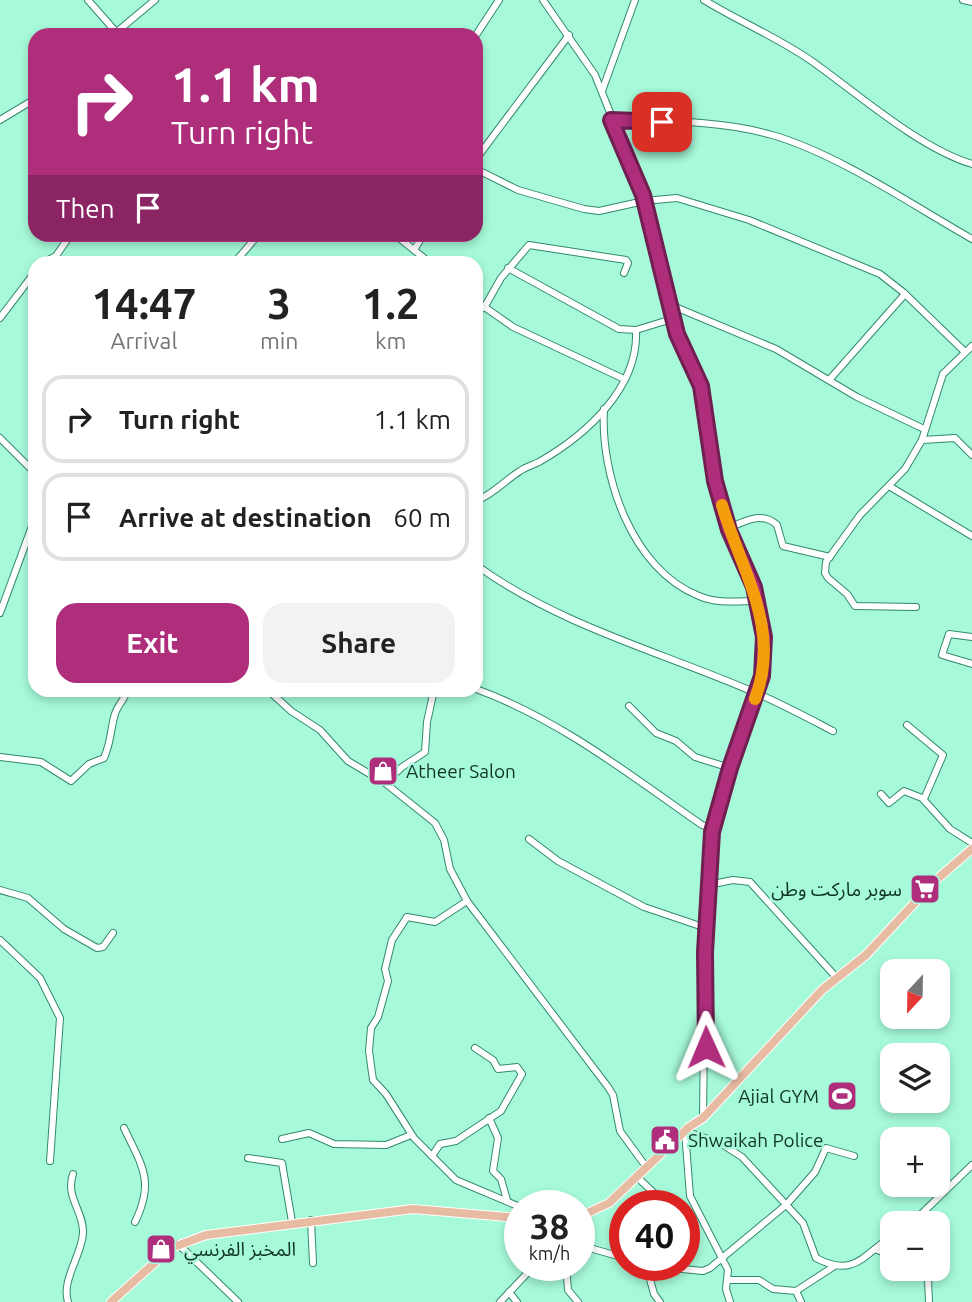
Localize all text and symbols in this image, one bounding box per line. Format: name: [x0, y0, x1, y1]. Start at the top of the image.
icon: right: [56, 56, 147, 147]
text: 1.1 km: [171, 56, 320, 111]
pin: [632, 92, 692, 152]
icon: arrive: [643, 103, 681, 141]
text: Turn right: [171, 114, 313, 150]
icon: arrive: [129, 189, 167, 227]
text: Then: [56, 194, 115, 223]
text: 14:47: [91, 280, 196, 327]
text: 3: [267, 280, 291, 327]
text: 1.2: [362, 280, 420, 327]
text: Arrival: [110, 328, 177, 353]
text: min: [260, 328, 298, 353]
text: km: [375, 328, 406, 353]
icon: right: [60, 400, 98, 438]
text: Turn right: [119, 405, 240, 434]
text: 1.1 km: [374, 405, 451, 434]
icon: arrive: [60, 498, 98, 536]
text: Arrive at destination: [119, 503, 372, 532]
text: 60 m: [393, 503, 451, 532]
button: Exit: [56, 603, 249, 683]
button: Share: [263, 603, 455, 683]
shop icon: Atheer Salon: [366, 754, 400, 788]
place label: Atheer Salon: [406, 760, 516, 782]
supermarket icon: سوبر ماركت وطن: [908, 872, 942, 906]
place label: سوبر ماركت وطن: [771, 878, 902, 901]
north arrow: [880, 959, 950, 1029]
map controls: [880, 959, 950, 1281]
position arrow: [669, 1010, 743, 1084]
button: layers: [880, 1043, 950, 1113]
sports icon: Ajial GYM: [825, 1079, 859, 1113]
place label: Ajial GYM: [738, 1085, 819, 1107]
public building icon: Shwaikah Police: [648, 1123, 682, 1157]
button: +: [880, 1127, 950, 1197]
place label: Shwaikah Police: [688, 1129, 824, 1151]
speed limit sign: 40: [609, 1190, 700, 1281]
text: 38: [530, 1206, 569, 1246]
button: −: [880, 1211, 950, 1281]
shop icon: المخبز الفرنسي: [144, 1232, 178, 1266]
place label: المخبز الفرنسي: [184, 1238, 296, 1264]
text: km/h: [529, 1243, 570, 1263]

